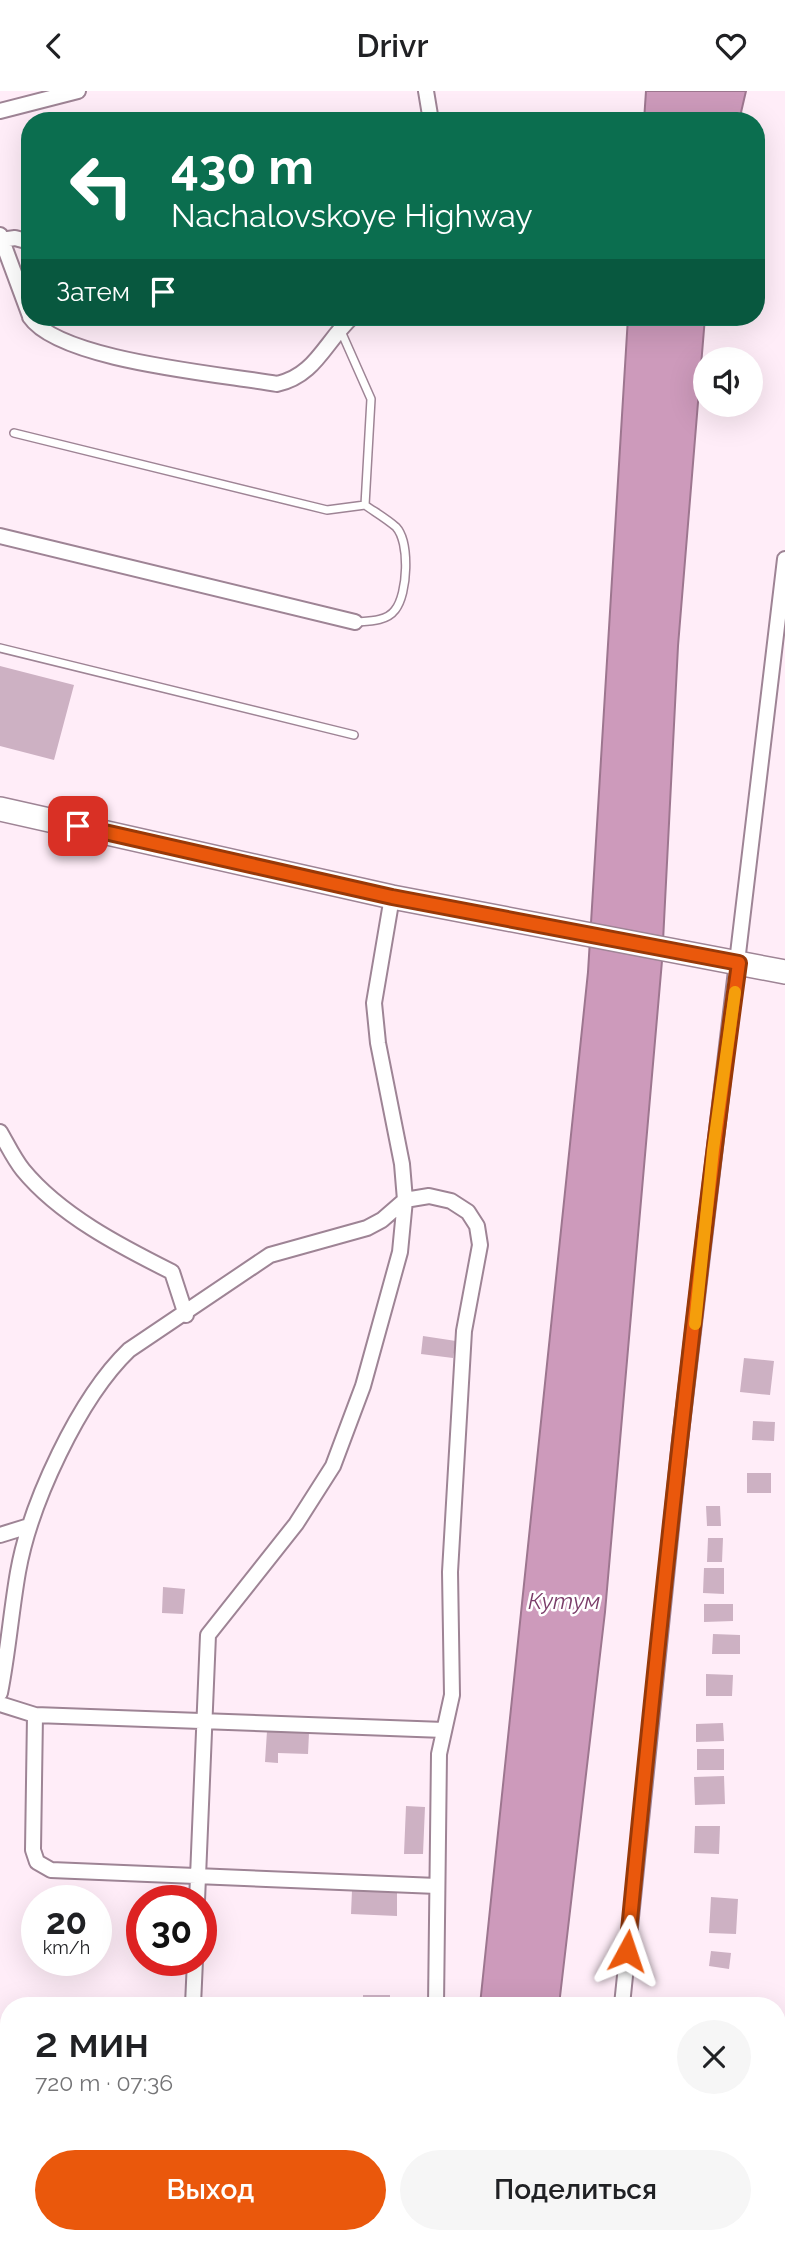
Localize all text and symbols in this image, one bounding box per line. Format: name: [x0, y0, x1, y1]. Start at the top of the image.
icon: back: [35, 27, 73, 65]
text: Drivr: [357, 27, 428, 64]
icon: heart: [712, 27, 750, 65]
text: 430 m: [171, 138, 314, 195]
icon: left: [56, 140, 147, 231]
text: Nachalovskoye Highway: [171, 197, 533, 234]
icon: arrive: [144, 273, 182, 311]
text: Затем: [56, 277, 130, 307]
map controls: [693, 347, 763, 417]
button: sound: [693, 347, 763, 417]
pin: [48, 796, 108, 856]
icon: arrive: [59, 807, 97, 845]
water label: Кутум: [528, 1587, 600, 1614]
speed limit sign: 30: [126, 1885, 217, 1976]
text: 20: [46, 1901, 87, 1942]
position arrow: [590, 1914, 664, 1988]
text: km/h: [43, 1937, 90, 1958]
text: 2 мин: [35, 2018, 149, 2067]
button: close: [677, 2020, 751, 2094]
text: 720 m · 07:36: [35, 2069, 173, 2096]
button: Выход: [35, 2150, 386, 2230]
button: Поделиться: [400, 2150, 751, 2230]

